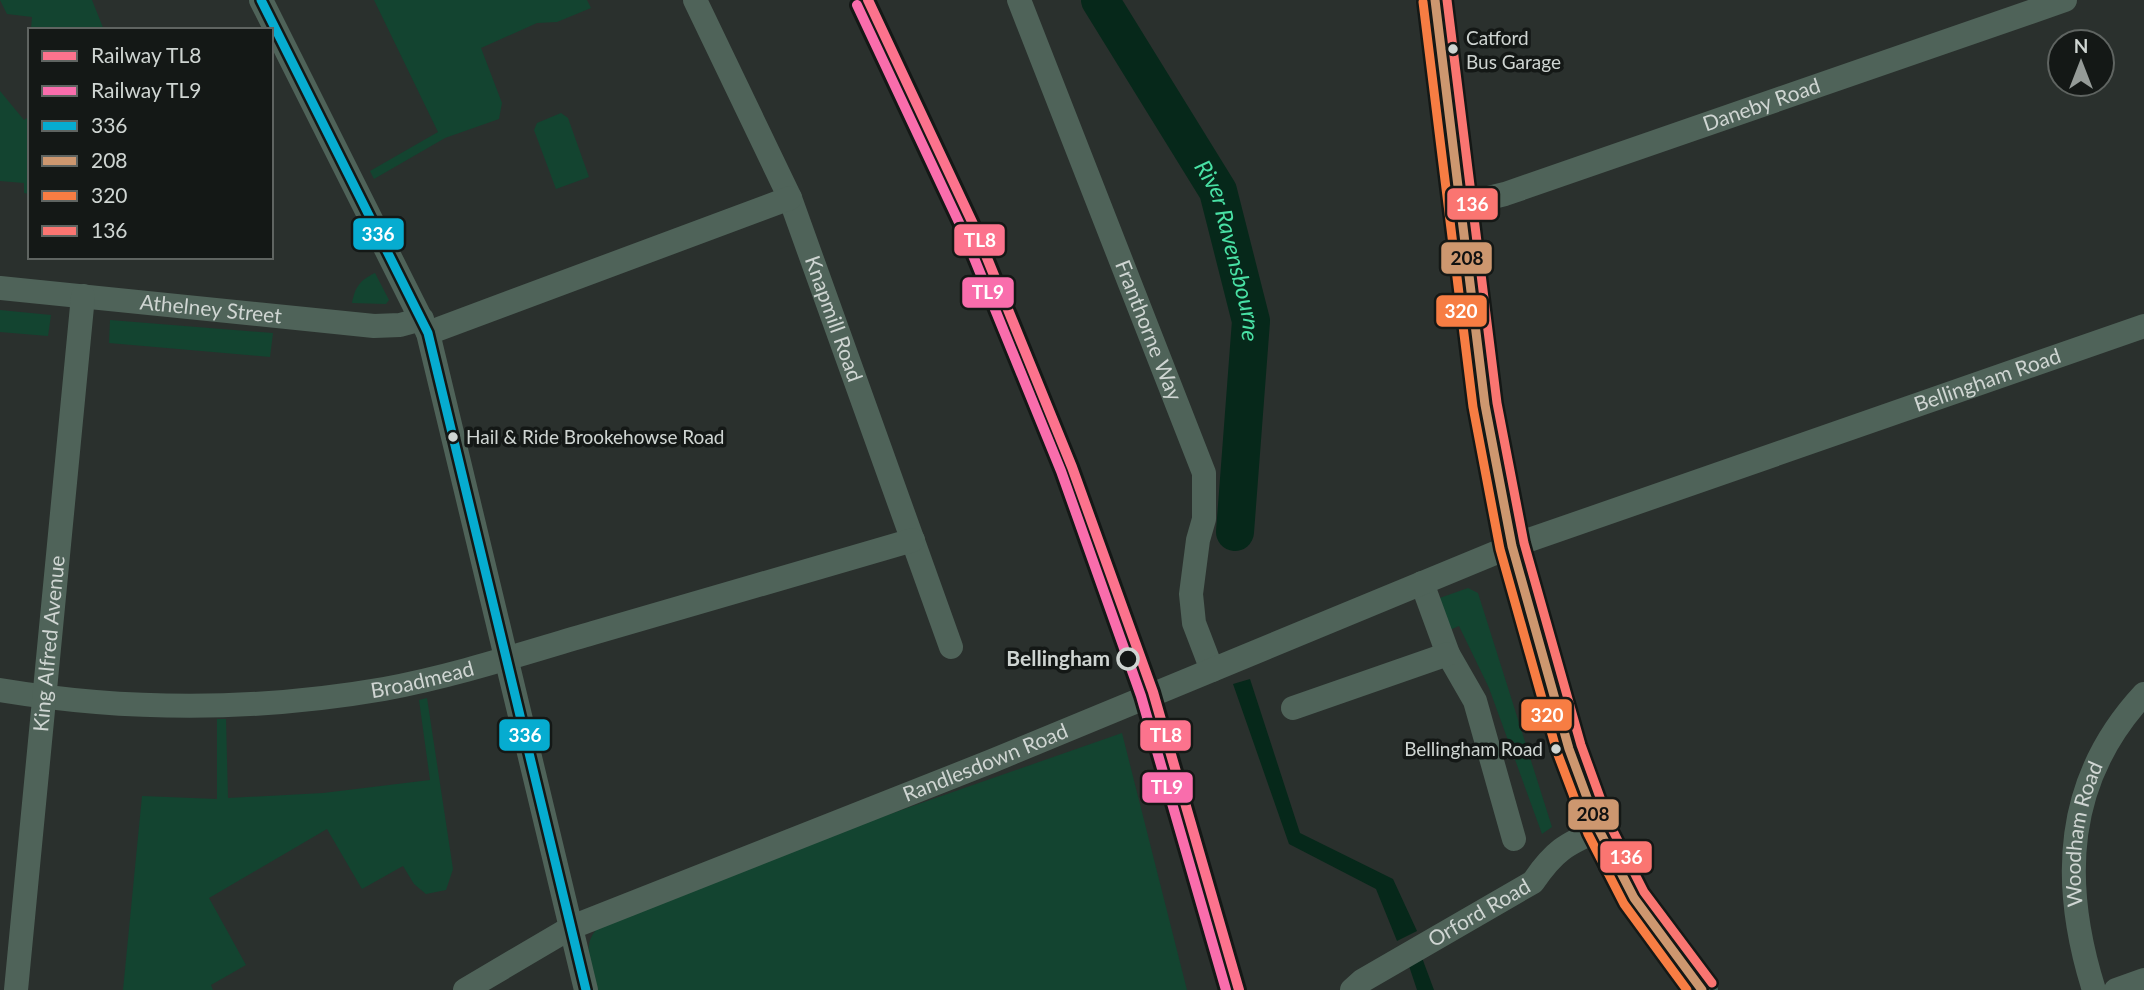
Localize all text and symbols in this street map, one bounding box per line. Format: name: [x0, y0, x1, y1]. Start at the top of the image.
place label: Catford Bus Garage: [1466, 26, 1561, 73]
legend: [28, 28, 273, 259]
north arrow: [2046, 28, 2116, 98]
text: N: [2074, 34, 2088, 57]
text: Railway TL8: [91, 42, 201, 67]
marker: Catford Bus Garage: [1446, 42, 1460, 56]
street label: Daneby Road: [1699, 72, 1823, 136]
text: Railway TL9: [91, 77, 201, 102]
text: 336: [91, 112, 128, 137]
text: 208: [91, 147, 128, 172]
water label: River Ravensbourne: [1189, 154, 1266, 343]
text: 320: [91, 182, 128, 207]
line badge: 136: [1446, 187, 1499, 221]
text: 136: [1455, 192, 1489, 215]
text: 136: [91, 217, 128, 242]
line badge: 336: [352, 217, 405, 251]
text: 336: [361, 222, 395, 245]
line badge: TL8: [953, 223, 1006, 257]
text: TL8: [964, 228, 996, 251]
line badge: 208: [1440, 241, 1493, 275]
text: 208: [1450, 246, 1484, 269]
street label: Knapmill Road: [801, 252, 869, 385]
street label: Franthorne Way: [1111, 256, 1189, 404]
line badge: TL9: [961, 276, 1015, 309]
text: TL9: [972, 280, 1004, 303]
street label: Athelney Street: [139, 288, 284, 328]
line badge: 320: [1435, 294, 1488, 328]
text: 320: [1444, 299, 1478, 322]
street label: Bellingham Road: [1910, 342, 2064, 416]
place label: Hail & Ride Brookehowse Road: [466, 425, 724, 448]
marker: Hail & Ride Brookehowse Road: [446, 430, 460, 444]
street label: King Alfred Avenue: [27, 554, 69, 733]
place label: Bellingham: [1006, 645, 1110, 670]
marker: Bellingham: [1117, 648, 1139, 670]
street label: Broadmead: [368, 655, 476, 702]
line badge: 320: [1520, 698, 1573, 732]
text: 320: [1530, 703, 1564, 726]
street label: Randlesdown Road: [899, 717, 1071, 806]
line badge: 336: [498, 718, 551, 752]
line badge: TL8: [1139, 719, 1192, 752]
text: 336: [508, 723, 542, 746]
text: TL8: [1150, 723, 1182, 746]
place label: Bellingham Road: [1404, 737, 1543, 760]
marker: Bellingham Road: [1549, 742, 1563, 756]
street label: Woodham Road: [2060, 757, 2107, 908]
line badge: TL9: [1141, 771, 1194, 804]
text: TL9: [1151, 775, 1183, 798]
line badge: 208: [1567, 798, 1620, 831]
text: 208: [1576, 802, 1610, 825]
line badge: 136: [1599, 840, 1653, 874]
text: 136: [1609, 845, 1643, 868]
street label: Orford Road: [1423, 872, 1534, 951]

